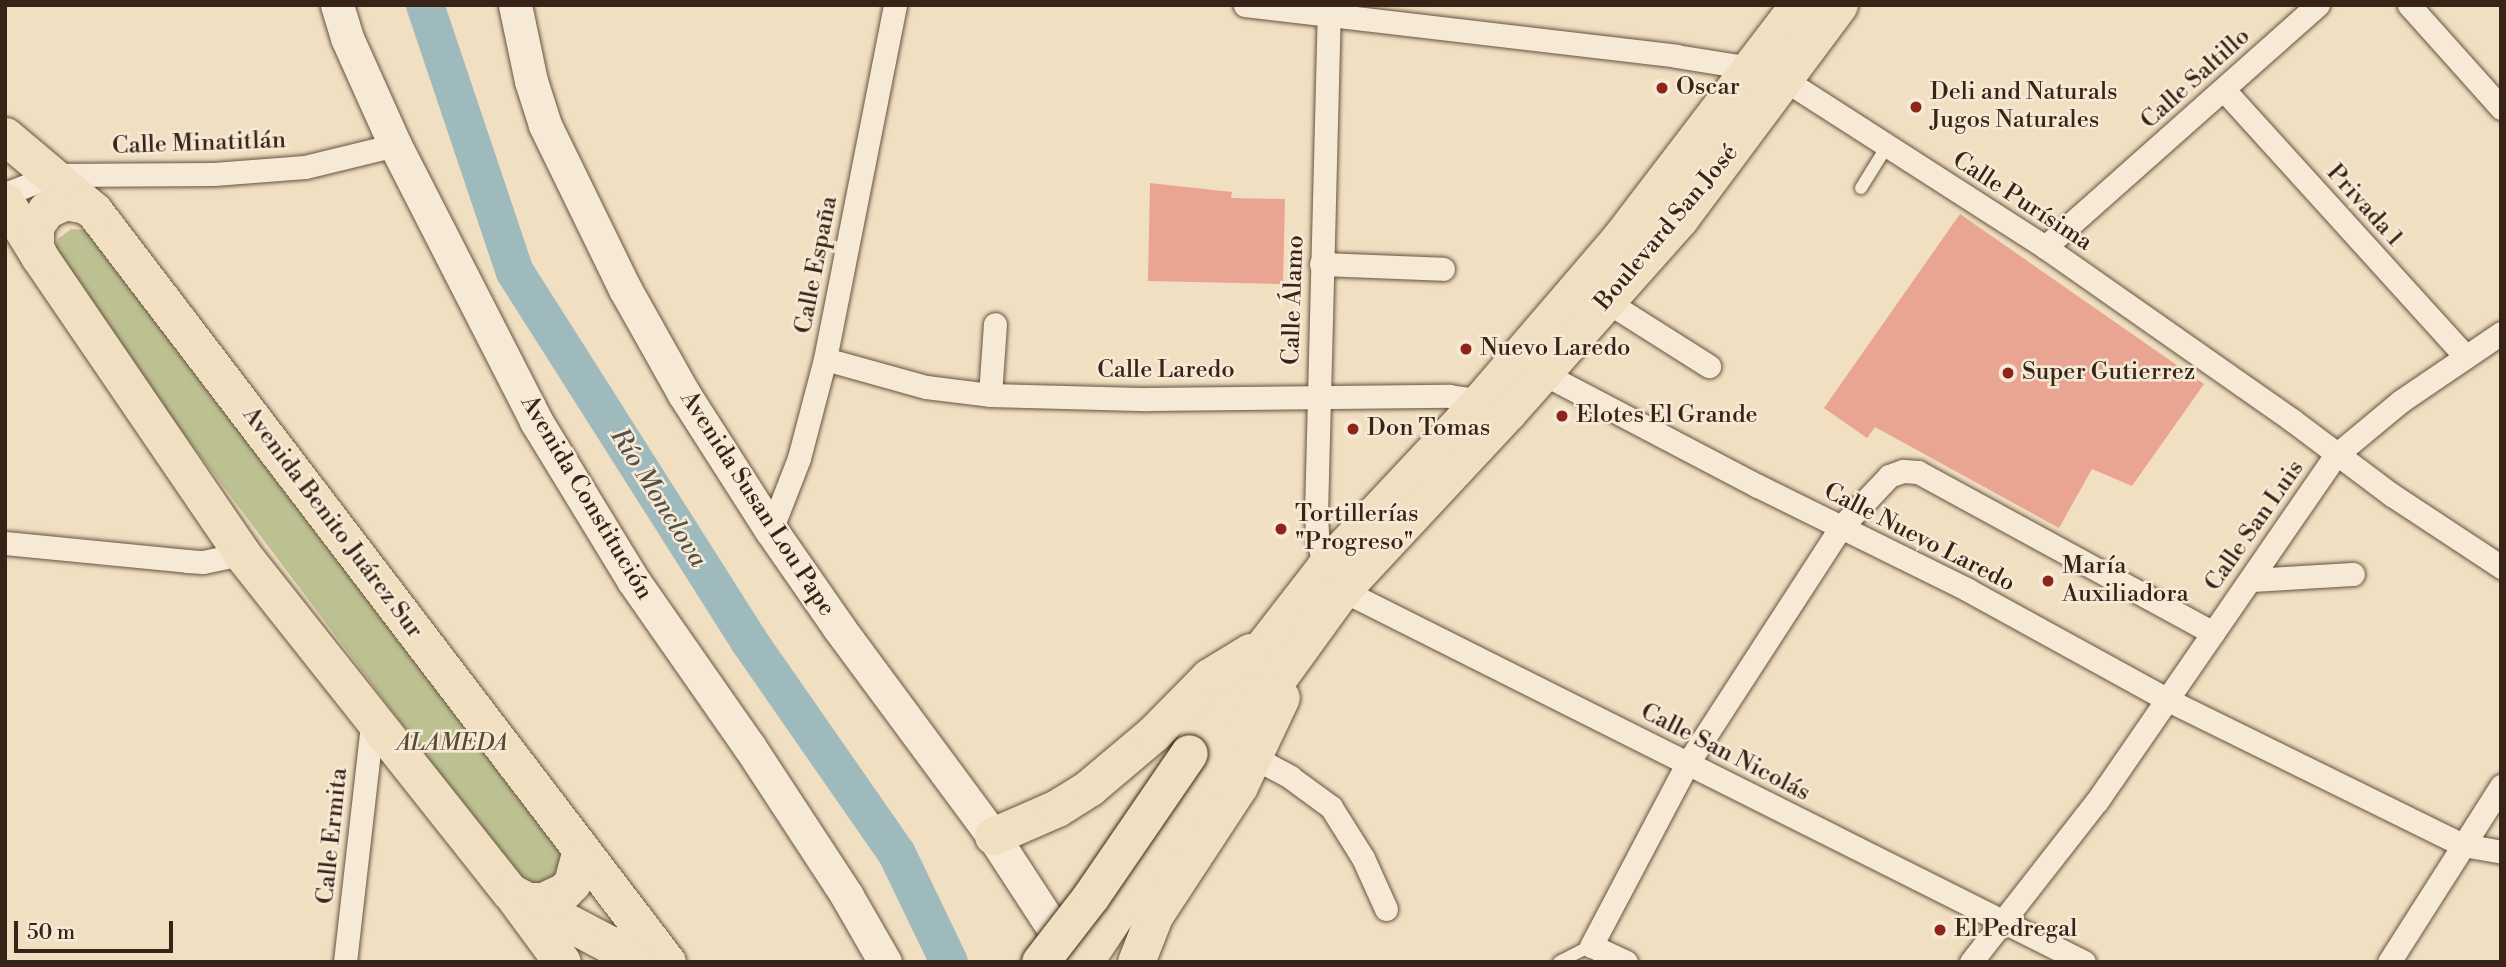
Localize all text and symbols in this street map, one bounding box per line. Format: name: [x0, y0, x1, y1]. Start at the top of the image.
street label: Calle Saltillo: [2135, 22, 2257, 136]
place label: Oscar: [1676, 74, 1740, 102]
place label: Deli and Naturals Jugos Naturales: [1930, 79, 2118, 135]
marker: Oscar: [1654, 80, 1670, 96]
marker: Deli and Naturals Jugos Naturales: [1908, 99, 1924, 115]
street label: Calle Minatitlán: [112, 127, 286, 161]
street label: Boulevard San José: [1589, 139, 1745, 317]
street label: Calle Purísima: [1947, 146, 2097, 258]
street label: Privada 1: [2320, 159, 2408, 253]
street label: Calle España: [790, 194, 844, 336]
street label: Calle Álamo: [1277, 234, 1311, 366]
place label: Nuevo Laredo: [1480, 335, 1631, 363]
marker: Nuevo Laredo: [1458, 341, 1474, 357]
street label: Calle Laredo: [1097, 357, 1235, 385]
place label: Super Gutierrez: [2022, 359, 2195, 387]
marker: Super Gutierrez: [2000, 365, 2016, 381]
street label: Avenida Susan Lou Pape: [673, 386, 841, 622]
street label: Avenida Constitución: [514, 391, 658, 605]
street label: Avenida Benito Juárez Sur: [236, 402, 428, 644]
place label: Elotes El Grande: [1576, 402, 1758, 430]
marker: Elotes El Grande: [1554, 408, 1570, 424]
place label: Don Tomas: [1367, 415, 1490, 443]
marker: Don Tomas: [1345, 421, 1361, 437]
water label: Río Monclova: [603, 423, 713, 573]
street label: Calle San Luis: [2199, 455, 2311, 597]
street label: Calle Nuevo Laredo: [1819, 477, 2019, 599]
place label: Tortillerías "Progreso": [1295, 501, 1418, 557]
marker: Tortillerías "Progreso": [1273, 521, 1289, 537]
place label: María Auxiliadora: [2062, 553, 2189, 609]
marker: María Auxiliadora: [2040, 573, 2056, 589]
street label: Calle San Nicolás: [1636, 698, 1814, 808]
park label: ALAMEDA: [396, 730, 508, 758]
street label: Calle Ermita: [312, 766, 354, 906]
scale bar: [18, 908, 177, 952]
place label: El Pedregal: [1954, 916, 2077, 944]
text: 50 m: [27, 920, 75, 946]
marker: El Pedregal: [1932, 922, 1948, 938]

